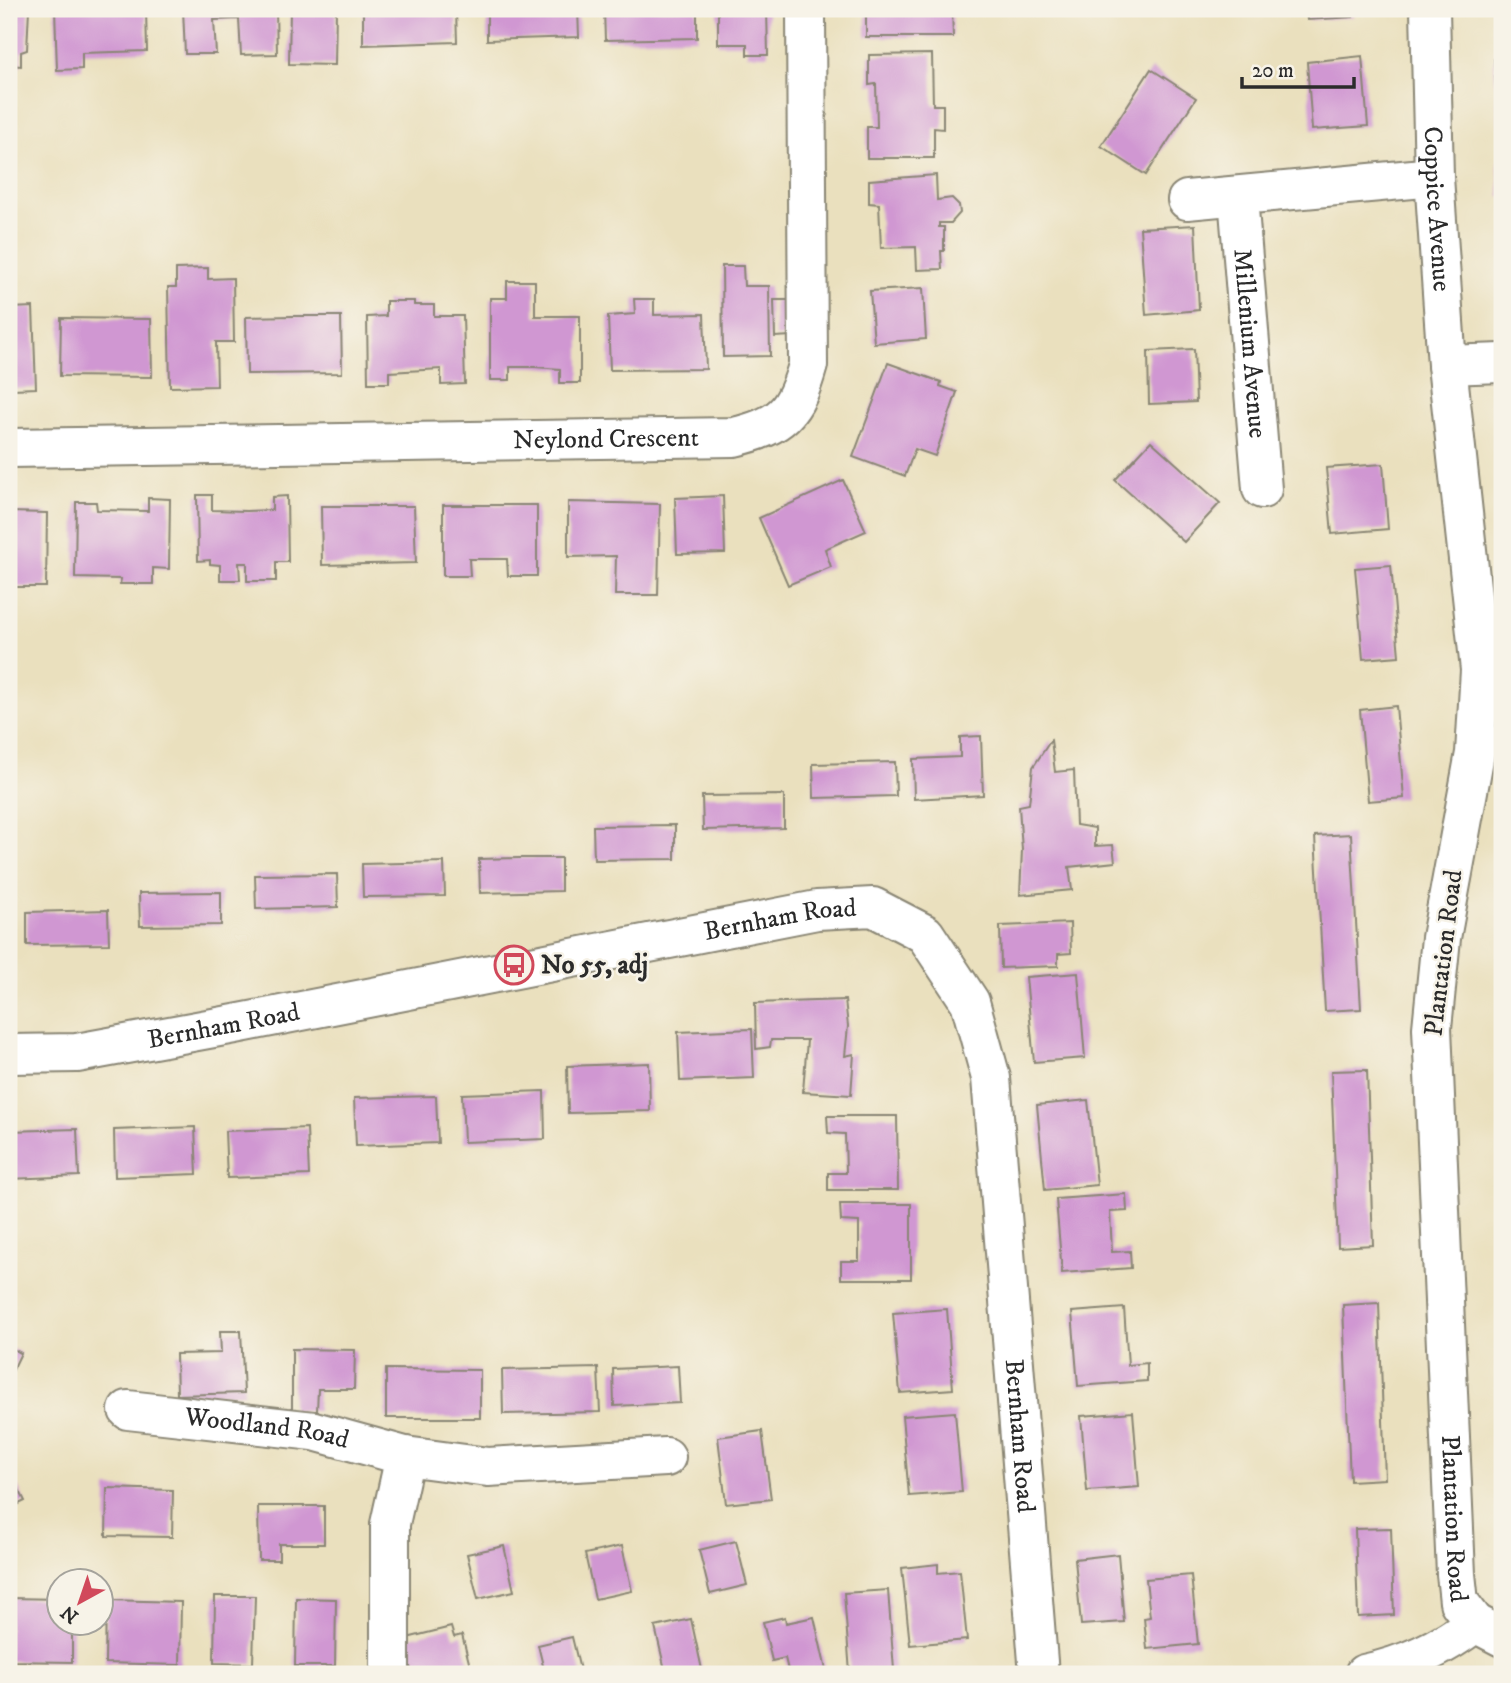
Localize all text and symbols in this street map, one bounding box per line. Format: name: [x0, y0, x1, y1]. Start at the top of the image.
scale bar: [1242, 46, 1354, 90]
text: 20 m: [1252, 58, 1294, 84]
street label: Coppice Avenue: [1416, 126, 1458, 292]
street label: Millenium Avenue: [1226, 248, 1274, 439]
street label: Neylond Crescent: [513, 421, 699, 457]
street label: Plantation Road: [1417, 868, 1471, 1038]
street label: Bernham Road: [701, 891, 857, 948]
bus stop icon: No 55, adj: [493, 944, 535, 986]
place label: No 55, adj: [541, 949, 648, 982]
street label: Bernham Road: [145, 995, 302, 1056]
street label: Bernham Road: [997, 1358, 1042, 1514]
street label: Woodland Road: [182, 1400, 353, 1456]
street label: Plantation Road: [1433, 1434, 1475, 1604]
north arrow: [46, 1568, 116, 1638]
text: N: [56, 1600, 83, 1628]

